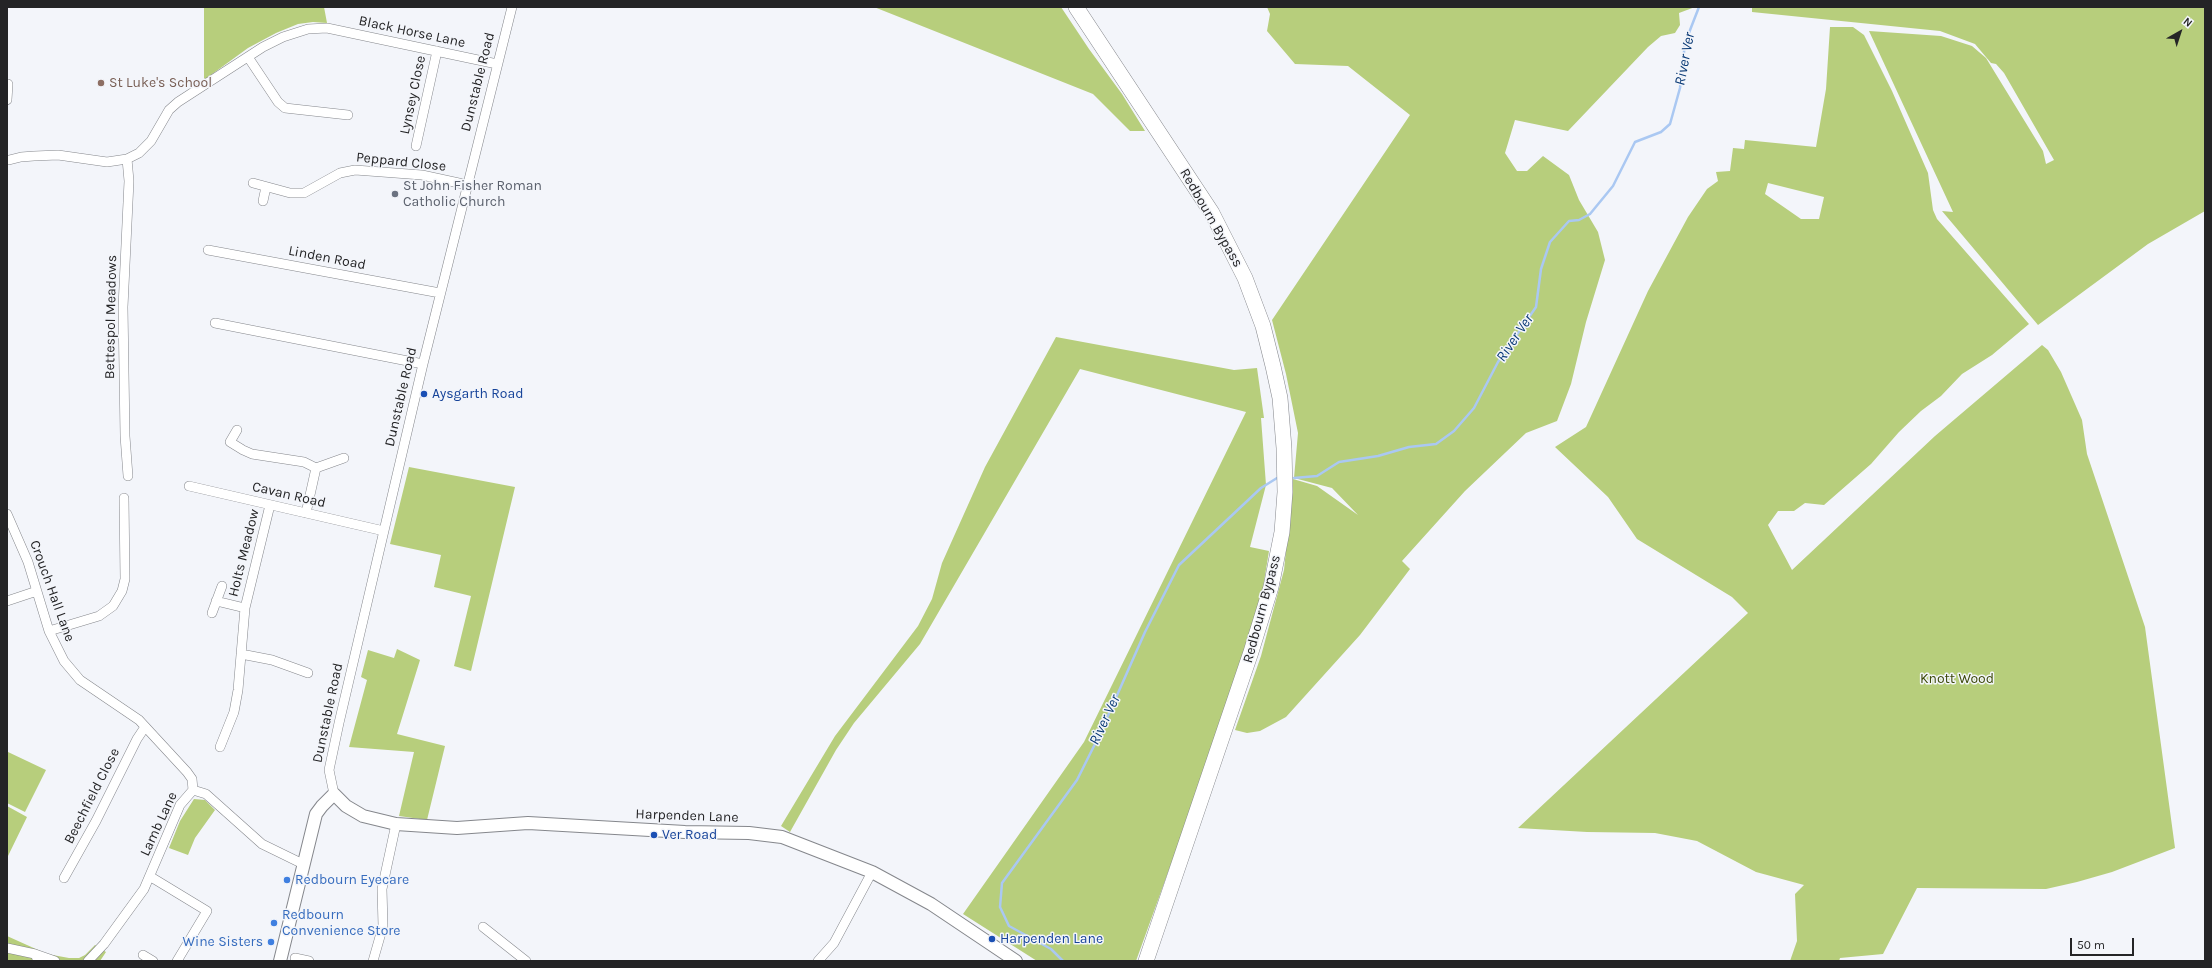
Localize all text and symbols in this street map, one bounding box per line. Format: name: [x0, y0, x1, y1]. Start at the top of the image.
street label: Black Horse Lane: [357, 12, 467, 52]
north arrow: [2160, 12, 2200, 52]
text: N: [2181, 15, 2195, 30]
street label: Dunstable Road: [458, 31, 498, 133]
water label: River Ver: [1671, 31, 1699, 87]
street label: Lynsey Close: [396, 54, 430, 136]
place label: St Luke's School: [109, 75, 212, 91]
marker: St Luke's School: [96, 78, 106, 88]
street label: Peppard Close: [355, 149, 447, 175]
street label: Redbourn Bypass: [1176, 166, 1246, 270]
place label: St John Fisher Roman Catholic Church: [403, 178, 542, 210]
marker: St John Fisher Roman Catholic Church: [390, 189, 400, 199]
street label: Linden Road: [287, 242, 367, 274]
street label: Bettespol Meadows: [102, 255, 120, 379]
water label: River Ver: [1493, 311, 1537, 365]
street label: Dunstable Road: [381, 346, 421, 448]
place label: Aysgarth Road: [432, 386, 523, 402]
marker: Aysgarth Road: [419, 389, 429, 399]
street label: Cavan Road: [251, 478, 327, 512]
street label: Holts Meadow: [225, 507, 263, 599]
street label: Crouch Hall Lane: [26, 538, 78, 644]
street label: Redbourn Bypass: [1240, 553, 1284, 665]
street label: Dunstable Road: [309, 662, 347, 764]
park label: Knott Wood: [1920, 671, 1994, 687]
water label: River Ver: [1086, 692, 1124, 748]
street label: Beechfield Close: [61, 745, 123, 847]
street label: Lamb Lane: [137, 789, 181, 859]
street label: Harpenden Lane: [635, 806, 739, 826]
place label: Ver Road: [662, 827, 717, 843]
marker: Ver Road: [649, 830, 659, 840]
place label: Redbourn Eyecare: [295, 872, 409, 888]
marker: Redbourn Eyecare: [282, 875, 292, 885]
place label: Redbourn Convenience Store: [282, 907, 401, 940]
marker: Redbourn Convenience Store: [269, 918, 279, 928]
scale bar: [2072, 930, 2136, 956]
place label: Harpenden Lane: [1000, 931, 1103, 947]
place label: Wine Sisters: [182, 934, 263, 950]
marker: Harpenden Lane: [987, 934, 997, 944]
marker: Wine Sisters: [266, 937, 276, 947]
text: 50 m: [2077, 938, 2105, 952]

